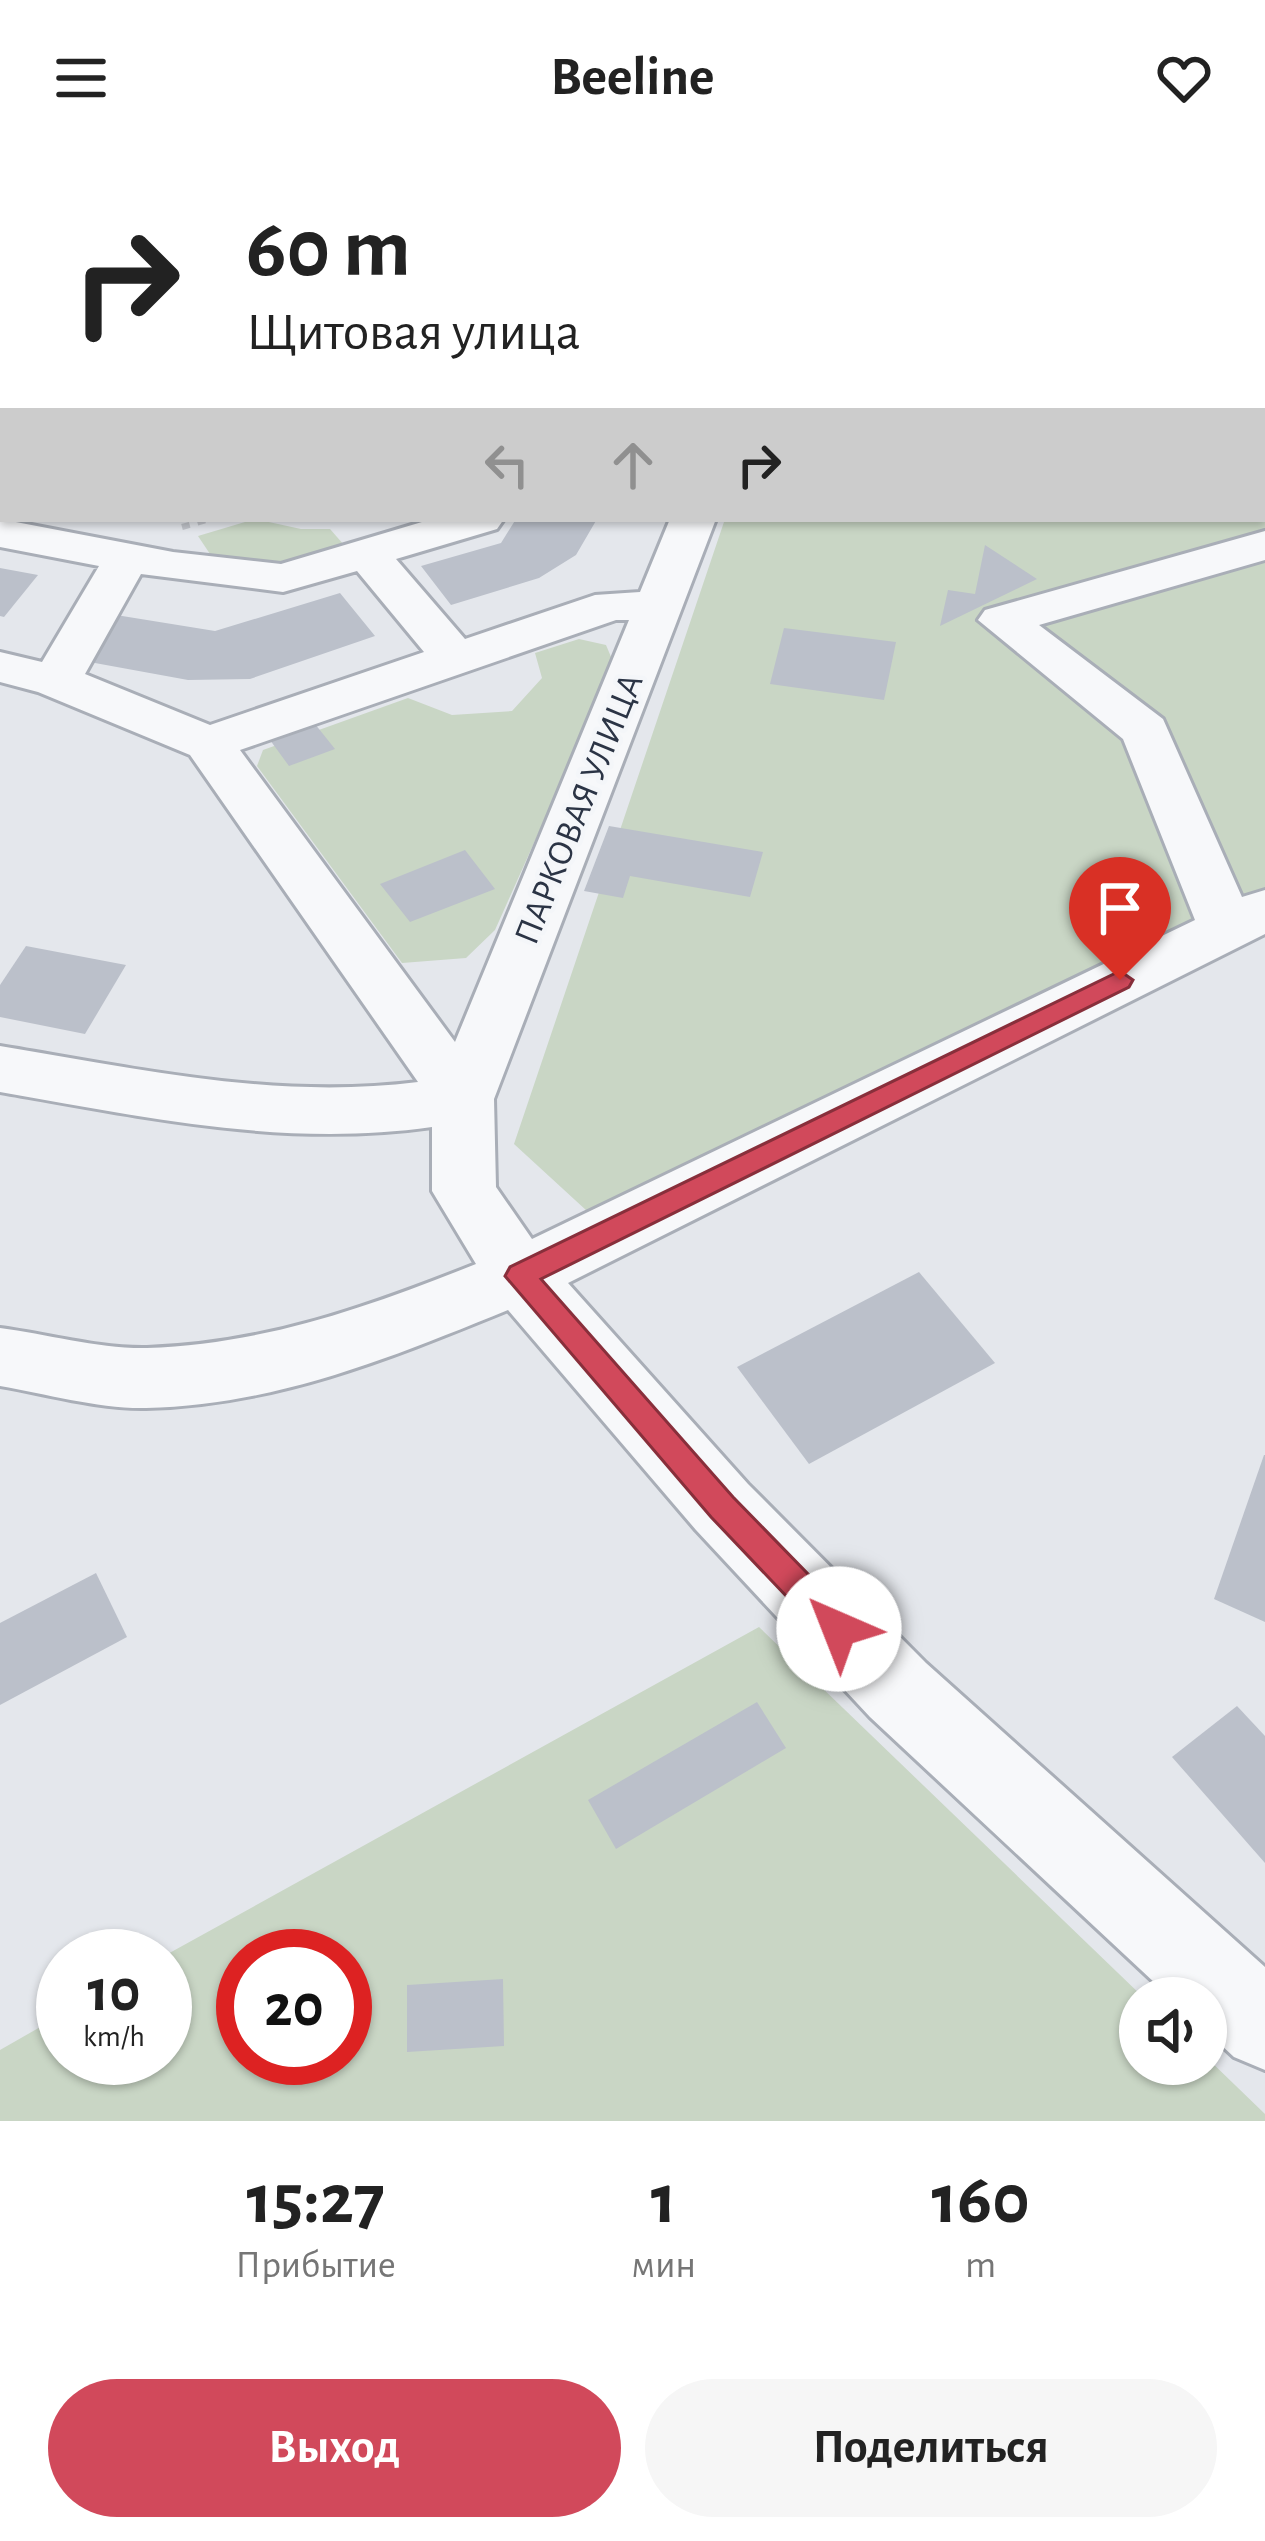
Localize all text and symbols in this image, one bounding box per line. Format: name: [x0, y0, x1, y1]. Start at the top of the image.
icon: menu: [48, 45, 114, 111]
icon: heart: [1151, 45, 1217, 111]
text: Beeline: [550, 51, 715, 105]
icon: right: [48, 204, 204, 360]
text: 60 m: [246, 208, 411, 292]
text: Щитовая улица: [246, 306, 581, 360]
icon: left: [474, 432, 540, 498]
icon: ahead: [600, 432, 666, 498]
icon: right: [726, 432, 792, 498]
street label: ПАРКОВАЯ УЛИЦА: [508, 669, 650, 949]
pin: [1069, 857, 1171, 980]
icon: arrive: [1087, 875, 1153, 941]
position arrow: [776, 1566, 902, 1692]
speed limit sign: 20: [216, 1929, 372, 2085]
text: 10: [88, 1962, 140, 2022]
map controls: [1119, 1977, 1227, 2085]
button: sound: [1119, 1977, 1227, 2085]
text: km/h: [83, 2022, 145, 2052]
text: 15:27: [246, 2164, 385, 2236]
text: 1: [651, 2164, 677, 2236]
text: 160: [931, 2164, 1030, 2236]
text: Прибытие: [235, 2246, 396, 2285]
text: мин: [631, 2246, 696, 2285]
text: m: [965, 2246, 996, 2285]
button: Выход: [48, 2379, 621, 2517]
button: Поделиться: [645, 2379, 1217, 2517]

